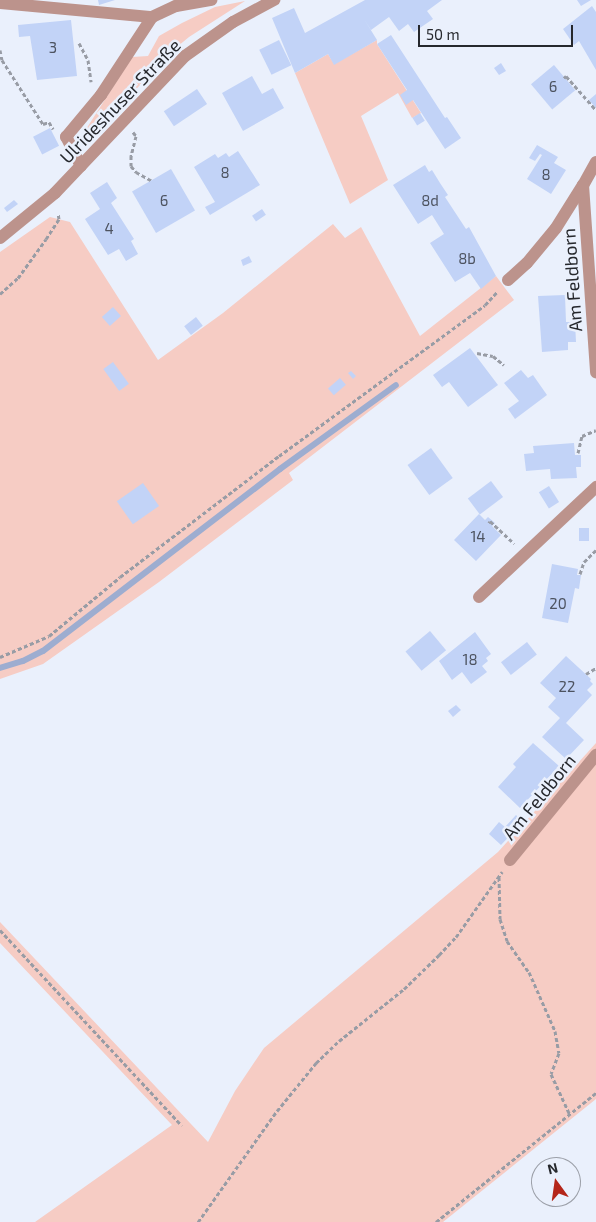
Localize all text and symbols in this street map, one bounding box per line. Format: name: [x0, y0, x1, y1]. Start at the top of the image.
scale bar: [421, 15, 576, 47]
text: 50 m: [426, 25, 460, 43]
street label: Ulrideshuser Straße: [55, 34, 185, 168]
house number: 3: [49, 39, 57, 57]
house number: 6: [549, 78, 557, 96]
house number: 8: [220, 164, 230, 182]
house number: 8: [541, 166, 551, 184]
house number: 6: [160, 192, 168, 210]
house number: 8d: [421, 192, 439, 210]
house number: 4: [104, 220, 114, 238]
street label: Am Feldborn: [558, 227, 586, 333]
house number: 8b: [458, 250, 476, 268]
house number: 14: [470, 528, 486, 546]
house number: 20: [549, 595, 567, 613]
house number: 18: [462, 651, 478, 669]
house number: 22: [559, 678, 575, 696]
street label: Am Feldborn: [498, 750, 580, 844]
north arrow: [531, 1157, 581, 1207]
text: N: [546, 1158, 559, 1177]

